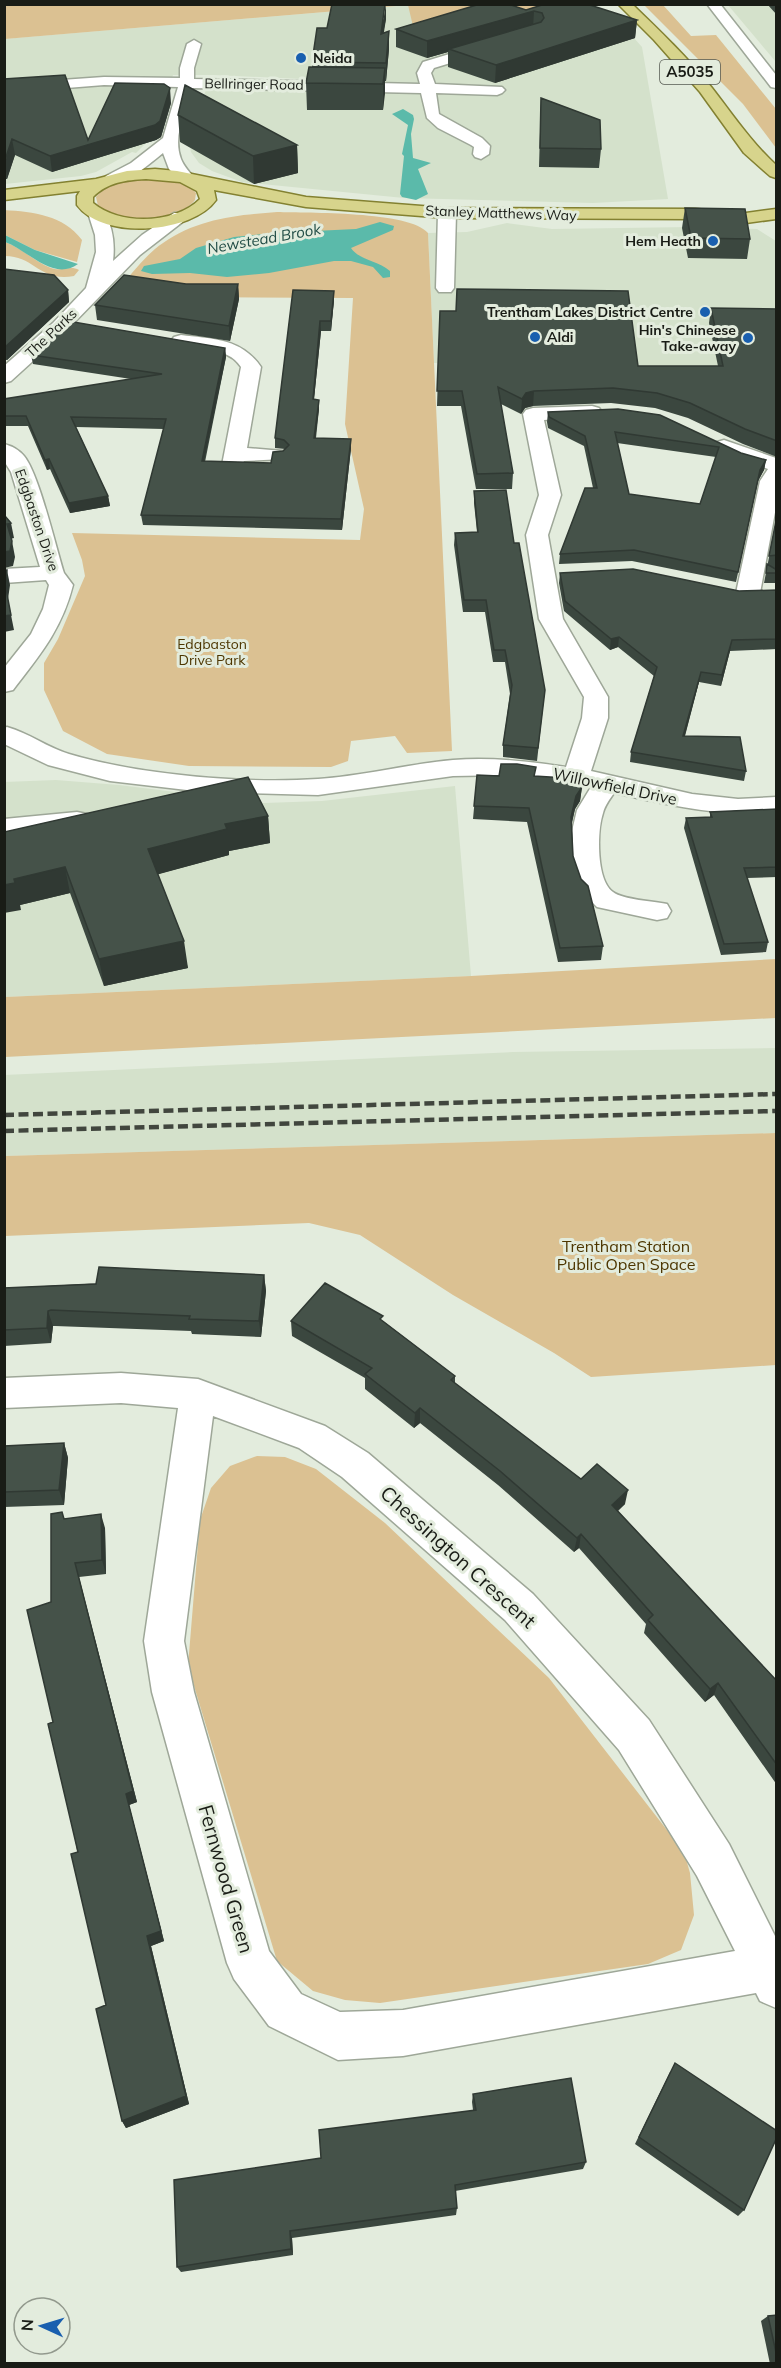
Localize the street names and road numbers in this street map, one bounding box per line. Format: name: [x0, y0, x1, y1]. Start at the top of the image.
road number: A5035: [660, 60, 720, 84]
street label: Bellringer Road: [204, 74, 304, 94]
street label: Stanley Matthews Way: [425, 201, 577, 225]
street label: The Parks: [21, 304, 81, 361]
street label: Edgbaston Drive: [11, 466, 63, 574]
street label: Willowfield Drive: [551, 763, 679, 809]
street label: Chessington Crescent: [375, 1480, 541, 1633]
street label: Fernwood Green: [193, 1802, 260, 1956]

